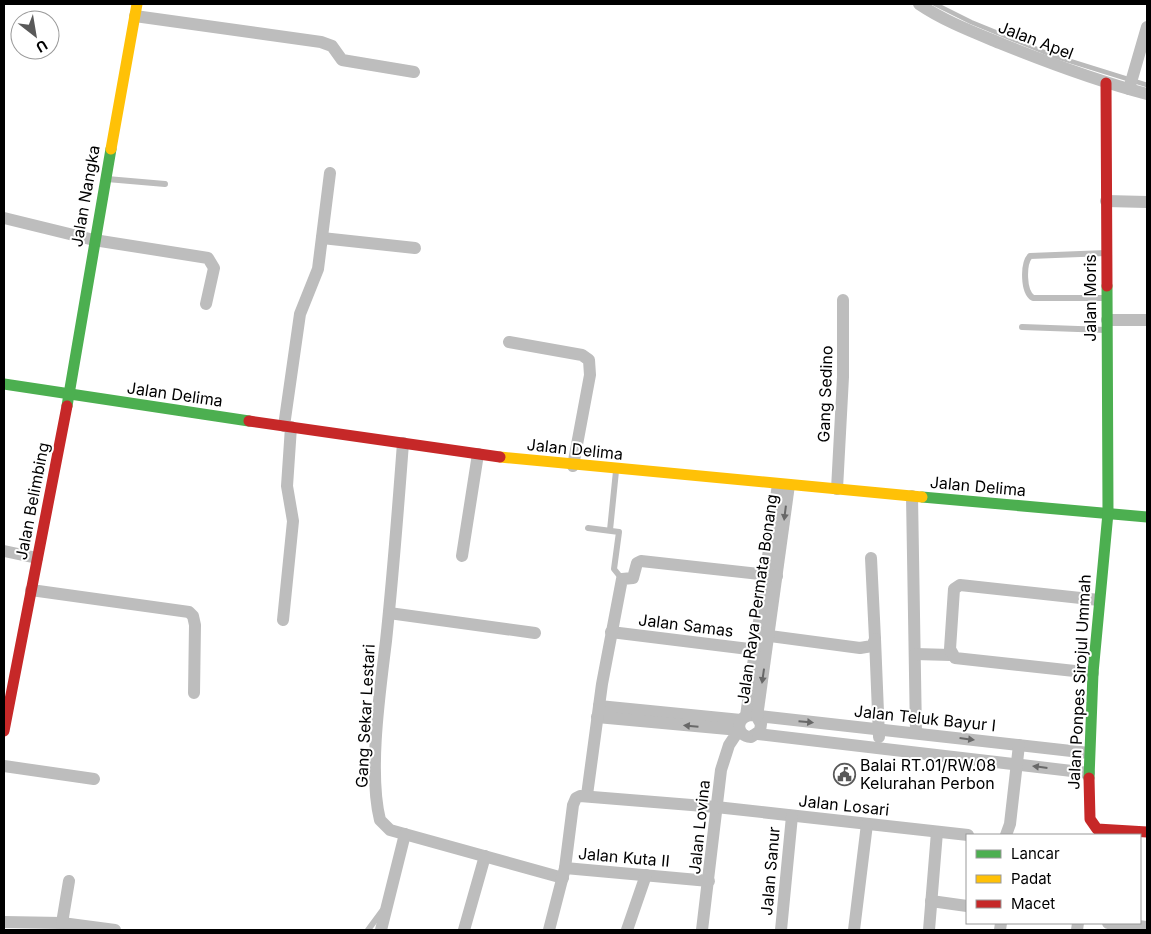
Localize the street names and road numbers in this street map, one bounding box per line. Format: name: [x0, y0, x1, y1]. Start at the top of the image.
street label: Jalan Apel: [996, 17, 1076, 63]
street label: Jalan Nangka: [66, 144, 104, 248]
street label: Jalan Moris: [1080, 254, 1100, 342]
street label: Gang Sedino: [813, 345, 837, 443]
street label: Jalan Delima: [126, 377, 224, 411]
street label: Jalan Delima: [526, 434, 624, 464]
street label: Jalan Belimbing: [11, 440, 53, 562]
street label: Jalan Delima: [929, 472, 1027, 500]
street label: Jalan Raya Permata Bonang: [732, 493, 782, 705]
street label: Jalan Ponpes Sirojul Ummah: [1063, 574, 1095, 790]
street label: Jalan Samas: [637, 609, 735, 641]
street label: Gang Sekar Lestari: [351, 644, 379, 788]
street label: Jalan Teluk Bayur I: [853, 701, 997, 735]
street label: Jalan Lovina: [684, 779, 714, 875]
street label: Jalan Losari: [798, 790, 890, 820]
street label: Jalan Sanur: [756, 826, 784, 916]
street label: Jalan Kuta II: [577, 843, 671, 871]

